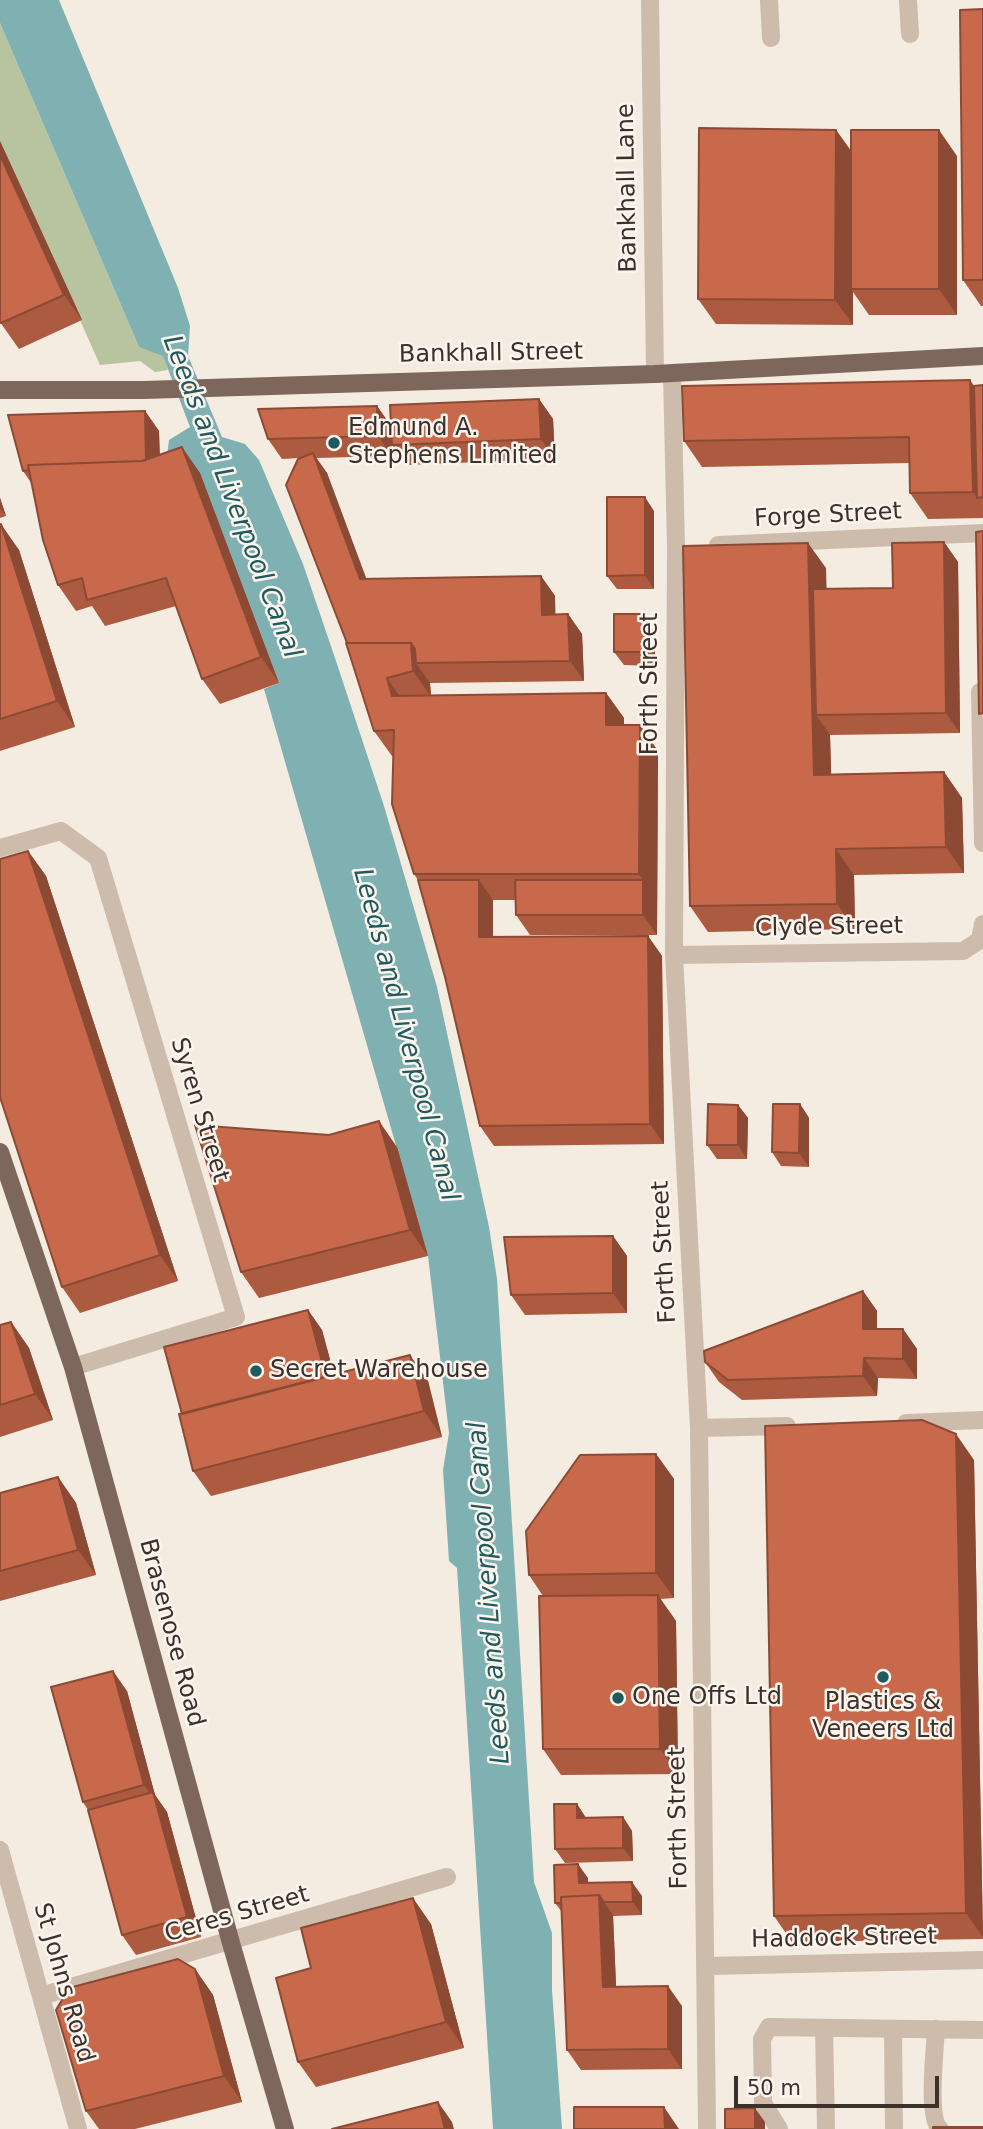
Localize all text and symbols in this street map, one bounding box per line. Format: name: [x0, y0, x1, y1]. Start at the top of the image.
street label: Bankhall Lane: [612, 103, 644, 273]
water label: Leeds and Liverpool Canal: [155, 331, 307, 663]
street label: Bankhall Street: [399, 338, 583, 370]
place label: Edmund A. Stephens Limited: [348, 415, 557, 471]
marker: Edmund A. Stephens Limited: [326, 435, 342, 451]
street label: Forge Street: [754, 498, 902, 534]
street label: Forth Street: [637, 613, 665, 755]
water label: Leeds and Liverpool Canal: [346, 865, 464, 1205]
street label: Clyde Street: [755, 912, 903, 944]
street label: Syren Street: [163, 1034, 235, 1186]
street label: Forth Street: [647, 1180, 683, 1324]
place label: Secret Warehouse: [270, 1357, 488, 1385]
marker: Secret Warehouse: [248, 1363, 264, 1379]
water label: Leeds and Liverpool Canal: [462, 1421, 518, 1765]
street label: Brasenose Road: [132, 1536, 210, 1730]
marker: Plastics & Veneers Ltd: [875, 1669, 891, 1685]
place label: One Offs Ltd: [632, 1684, 782, 1712]
place label: Plastics & Veneers Ltd: [812, 1689, 954, 1745]
marker: One Offs Ltd: [610, 1690, 626, 1706]
street label: Forth Street: [663, 1746, 695, 1890]
street label: Ceres Street: [162, 1881, 312, 1949]
street label: St Johns Road: [26, 1900, 100, 2066]
street label: Haddock Street: [751, 1923, 937, 1955]
scale bar: [738, 2062, 943, 2106]
text: 50 m: [747, 2076, 801, 2100]

